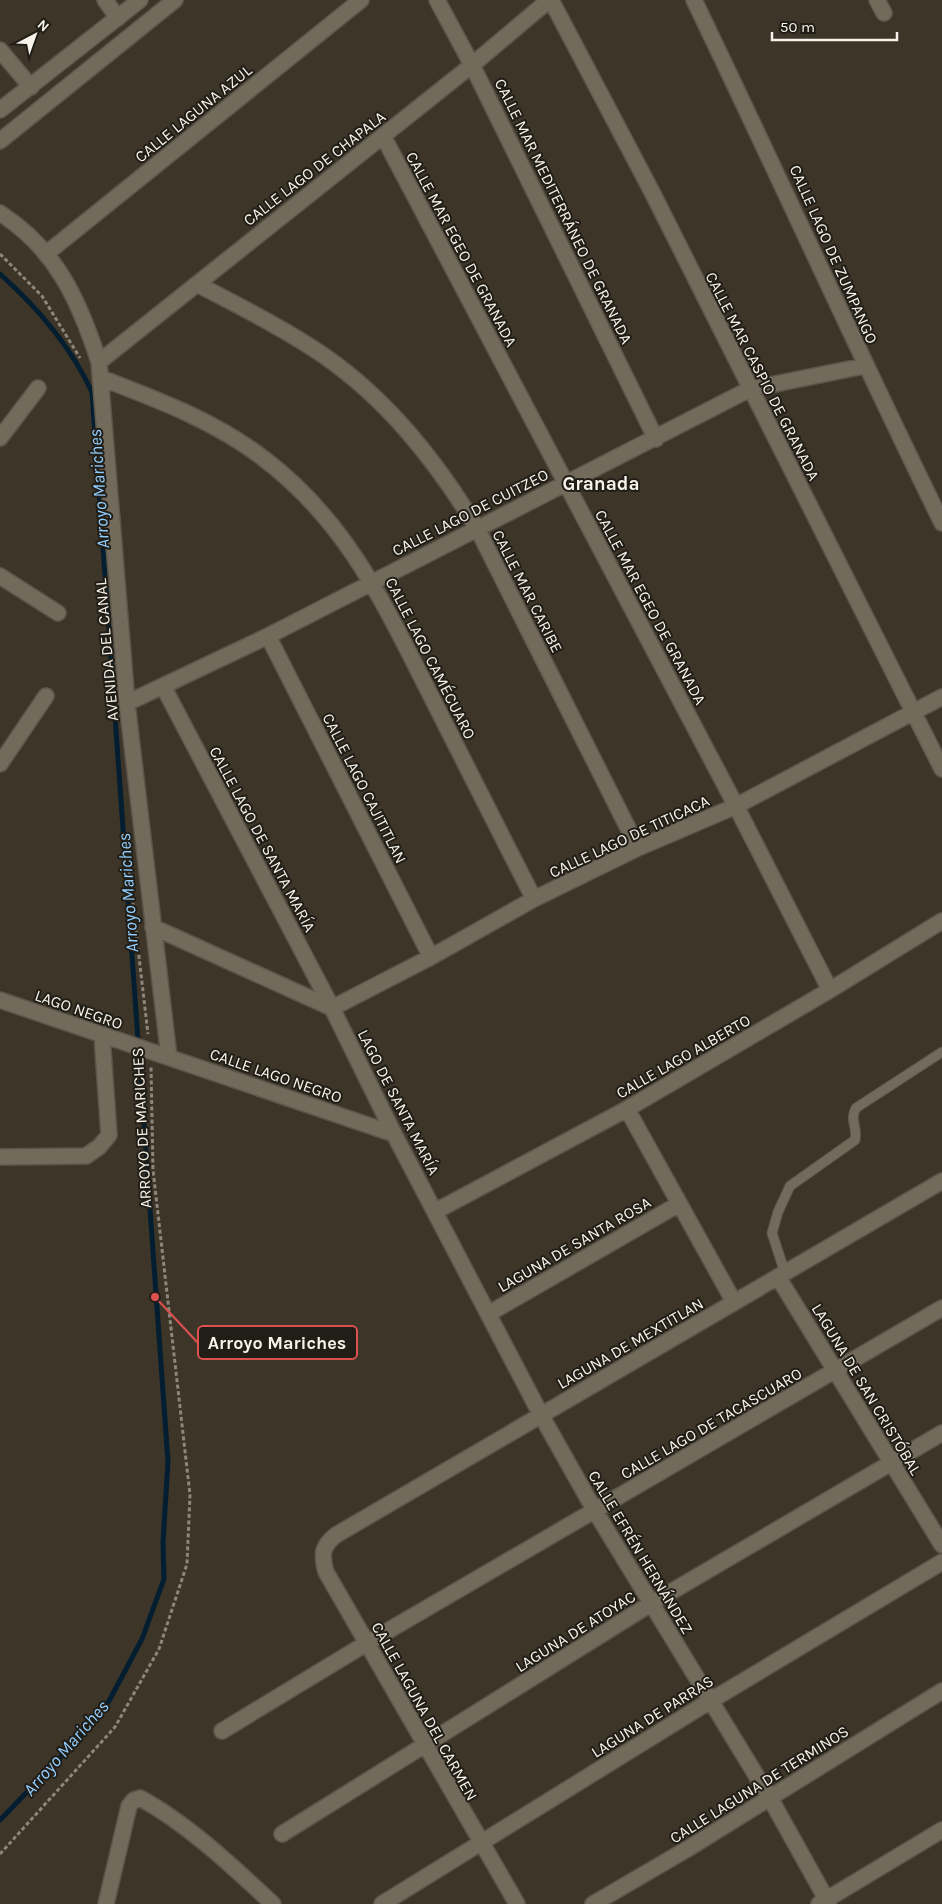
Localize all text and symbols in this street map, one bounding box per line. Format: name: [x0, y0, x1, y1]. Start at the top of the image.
north arrow: [10, 10, 60, 60]
scale bar: [772, 10, 897, 42]
text: N: [34, 16, 53, 35]
text: 50 m: [780, 18, 815, 36]
street label: CALLE LAGUNA AZUL: [131, 60, 256, 166]
street label: CALLE MAR MEDITERRÁNEO DE GRANADA: [491, 75, 636, 347]
street label: CALLE LAGO DE CHAPALA: [240, 107, 389, 230]
street label: CALLE MAR EGEO DE GRANADA: [402, 149, 521, 350]
street label: CALLE LAGO DE ZUMPANGO: [785, 162, 882, 347]
street label: CALLE MAR CASPIO DE GRANADA: [701, 269, 824, 484]
water label: Arroyo Mariches: [84, 428, 114, 550]
street label: CALLE LAGO DE CUITZEO: [389, 465, 551, 560]
district label: Granada: [562, 473, 640, 495]
street label: CALLE MAR EGEO DE GRANADA: [591, 507, 710, 708]
street label: CALLE MAR CARIBE: [488, 527, 567, 656]
street label: CALLE LAGO CAMÉCUARO: [381, 574, 480, 742]
street label: AVENIDA DEL CANAL: [91, 577, 122, 722]
street label: CALLE LAGO CAJITITLAN: [318, 710, 411, 866]
street label: CALLE LAGO DE SANTA MARÍA: [205, 743, 320, 935]
street label: CALLE LAGO DE TITICACA: [546, 791, 712, 882]
water label: Arroyo Mariches: [113, 832, 143, 954]
street label: LAGO NEGRO: [32, 986, 125, 1033]
street label: CALLE LAGO ALBERTO: [613, 1010, 754, 1103]
street label: LAGO DE SANTA MARÍA: [354, 1026, 444, 1178]
street label: CALLE LAGO NEGRO: [207, 1044, 344, 1107]
street label: ARROYO DE MARICHES: [128, 1047, 155, 1209]
street label: LAGUNA DE SANTA ROSA: [494, 1193, 654, 1296]
street label: LAGUNA DE MEXTITLAN: [554, 1294, 707, 1393]
street label: LAGUNA DE SAN CRISTÓBAL: [808, 1300, 926, 1479]
callout: Arroyo Mariches: [198, 1326, 357, 1359]
text: Arroyo Mariches: [208, 1332, 346, 1354]
street label: CALLE LAGO DE TACASCUARO: [617, 1364, 805, 1483]
street label: CALLE EFRÉN HERNÁNDEZ: [584, 1467, 697, 1637]
street label: LAGUNA DE ATOYAC: [512, 1587, 639, 1676]
street label: CALLE LAGUNA DEL CARMEN: [367, 1619, 482, 1804]
street label: LAGUNA DE PARRAS: [588, 1671, 717, 1762]
water label: Arroyo Mariches: [18, 1696, 114, 1800]
street label: CALLE LAGUNA DE TERMINOS: [666, 1721, 852, 1847]

